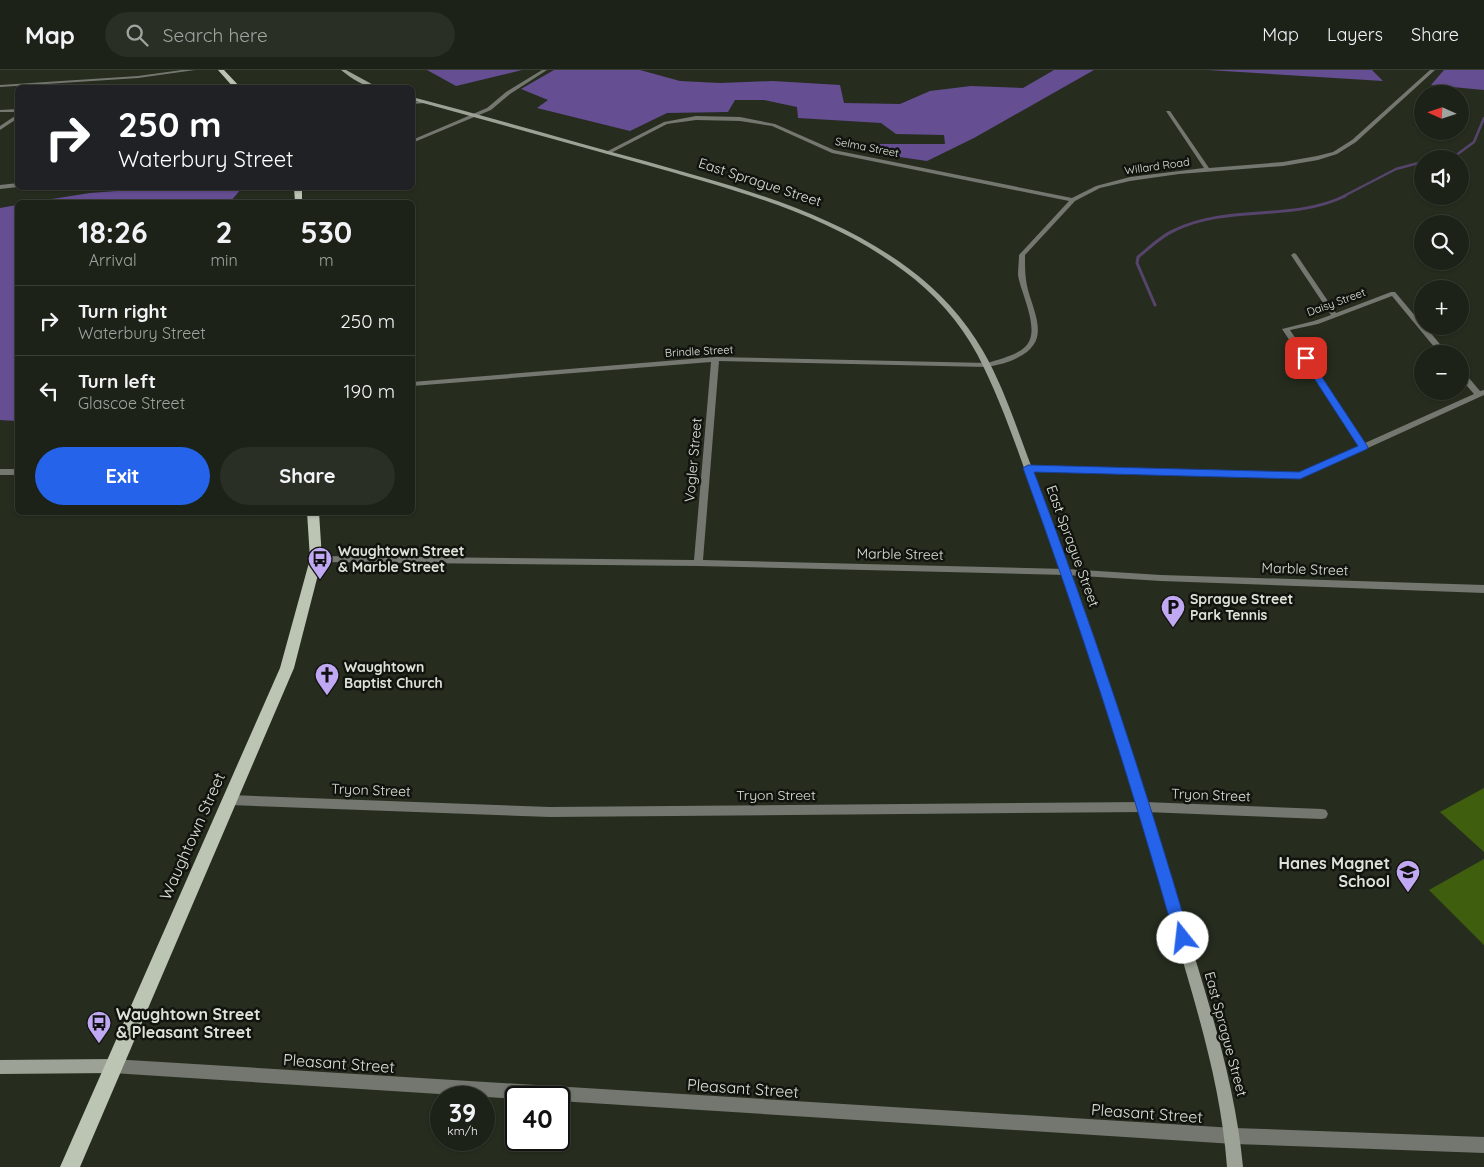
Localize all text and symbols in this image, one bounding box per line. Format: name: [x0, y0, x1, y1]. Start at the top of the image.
search box: [105, 12, 455, 57]
text: Map: [25, 20, 75, 50]
icon: search: [123, 21, 151, 49]
text: Search here: [163, 23, 268, 47]
text: Map: [1262, 23, 1299, 46]
text: Layers: [1327, 23, 1383, 46]
text: Share: [1411, 23, 1459, 46]
north arrow: [1414, 85, 1469, 140]
map controls: [1414, 85, 1469, 400]
text: 250 m: [118, 102, 222, 146]
icon: right: [35, 105, 100, 170]
street label: Selma Street: [834, 134, 900, 160]
text: Waterbury Street: [118, 145, 294, 173]
button: sound: [1414, 150, 1469, 205]
street label: East Sprague Street: [696, 154, 824, 210]
street label: Willard Road: [1124, 154, 1190, 178]
text: 18:26: [78, 213, 148, 251]
text: 2: [216, 213, 233, 251]
text: 530: [300, 213, 352, 251]
button: search: [1414, 215, 1469, 270]
text: Arrival: [89, 250, 137, 270]
text: min: [210, 250, 238, 270]
text: m: [319, 250, 334, 270]
button: +: [1414, 280, 1469, 335]
street label: Daisy Street: [1305, 285, 1367, 319]
text: Turn right: [78, 299, 167, 323]
icon: right: [35, 307, 63, 335]
text: 250 m: [340, 309, 395, 333]
text: Waterbury Street: [78, 323, 206, 343]
pin: [1285, 337, 1327, 379]
street label: Brindle Street: [664, 342, 734, 360]
icon: arrive: [1292, 344, 1320, 372]
button: −: [1414, 345, 1469, 400]
text: Turn left: [78, 369, 156, 393]
icon: left: [35, 377, 63, 405]
text: 190 m: [344, 379, 395, 403]
text: Glascoe Street: [78, 393, 185, 413]
street label: Vogler Street: [680, 417, 706, 503]
button: Exit: [35, 447, 210, 505]
button: Share: [220, 447, 395, 505]
street label: East Sprague Street: [1043, 483, 1103, 610]
place label: Waughtown Street & Marble Street: [338, 542, 465, 576]
street label: Marble Street: [856, 544, 944, 564]
bus stop icon: Waughtown Street & Marble Street: [307, 546, 333, 580]
street label: Marble Street: [1261, 558, 1349, 580]
place label: Sprague Street Park Tennis: [1190, 590, 1293, 624]
parking icon: Sprague Street Park Tennis: [1160, 594, 1186, 628]
place label: Waughtown Baptist Church: [344, 658, 443, 692]
church icon: Waughtown Baptist Church: [314, 662, 340, 696]
street label: Waughtown Street: [155, 769, 229, 903]
street label: Tryon Street: [331, 780, 411, 800]
street label: Tryon Street: [1171, 785, 1251, 805]
street label: Tryon Street: [736, 786, 816, 804]
place label: Hanes Magnet School: [1278, 853, 1390, 891]
school or university icon: Hanes Magnet School: [1395, 859, 1421, 893]
position arrow: [1156, 911, 1208, 963]
street label: East Sprague Street: [1201, 970, 1251, 1098]
place label: Waughtown Street & Pleasant Street: [116, 1004, 261, 1042]
bus stop icon: Waughtown Street & Pleasant Street: [86, 1010, 112, 1044]
street label: Pleasant Street: [282, 1049, 396, 1077]
street label: Pleasant Street: [686, 1074, 800, 1102]
speed limit sign: 40: [505, 1086, 570, 1151]
text: 39: [449, 1097, 476, 1128]
street label: Pleasant Street: [1090, 1099, 1204, 1127]
text: km/h: [447, 1123, 478, 1138]

